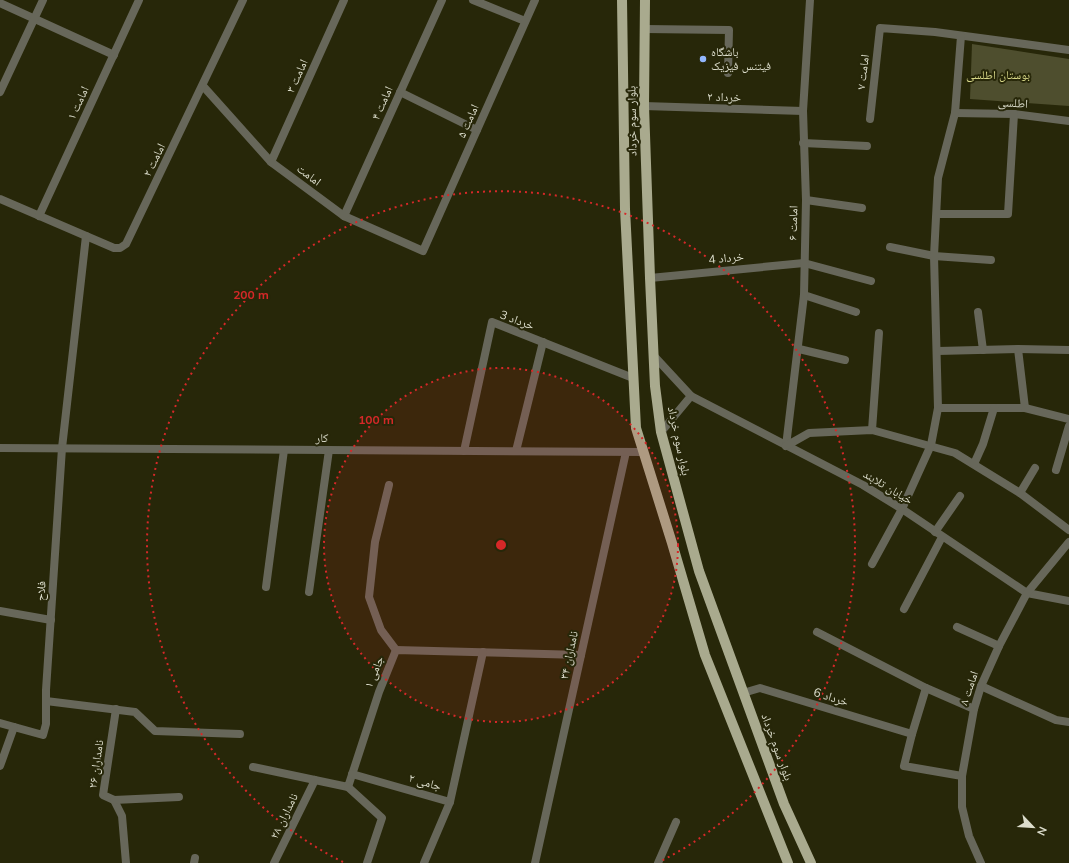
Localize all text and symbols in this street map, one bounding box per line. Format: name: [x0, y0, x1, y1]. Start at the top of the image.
place label: باشگاه فیتنس فیزیک: [711, 44, 771, 73]
street label: امامت ۷: [853, 53, 872, 90]
marker: باشگاه فیتنس فیزیک: [698, 54, 708, 64]
street label: امامت ۳: [283, 57, 311, 95]
park label: بوستان اطلسی: [966, 67, 1030, 82]
street label: امامت ۱: [63, 84, 92, 122]
street label: امامت ۴: [368, 84, 396, 122]
street label: بلوار سوم خرداد: [623, 86, 641, 156]
street label: خرداد ۲: [707, 88, 742, 105]
street label: اطلسی: [998, 94, 1029, 111]
street label: امامت ۵: [454, 102, 482, 140]
street label: امامت ۲: [139, 141, 168, 179]
street label: امامت: [294, 161, 325, 189]
street label: امامت ۶: [784, 205, 801, 241]
street label: خرداد 4: [707, 248, 745, 267]
text: 200 m: [233, 287, 269, 302]
street label: خرداد 3: [498, 306, 537, 333]
street label: بلوار سوم خرداد: [664, 405, 694, 477]
text: 100 m: [358, 412, 394, 427]
street label: کار: [315, 430, 328, 445]
street label: خیابان تلابند: [860, 466, 916, 508]
centre of rings: [494, 538, 508, 552]
street label: فلاح: [32, 580, 49, 601]
street label: نامداران ۳۴: [556, 629, 581, 680]
street label: جامی ۱: [360, 653, 387, 690]
street label: امامت ۸: [956, 669, 981, 707]
street label: خرداد 6: [812, 684, 851, 709]
street label: بلوار سوم خرداد: [757, 711, 797, 783]
street label: نامداران ۲۶: [85, 739, 106, 789]
street label: جامی ۲: [407, 770, 443, 793]
street label: نامداران ۲۸: [266, 791, 301, 841]
north arrow: [1013, 807, 1053, 847]
text: N: [1034, 825, 1050, 838]

